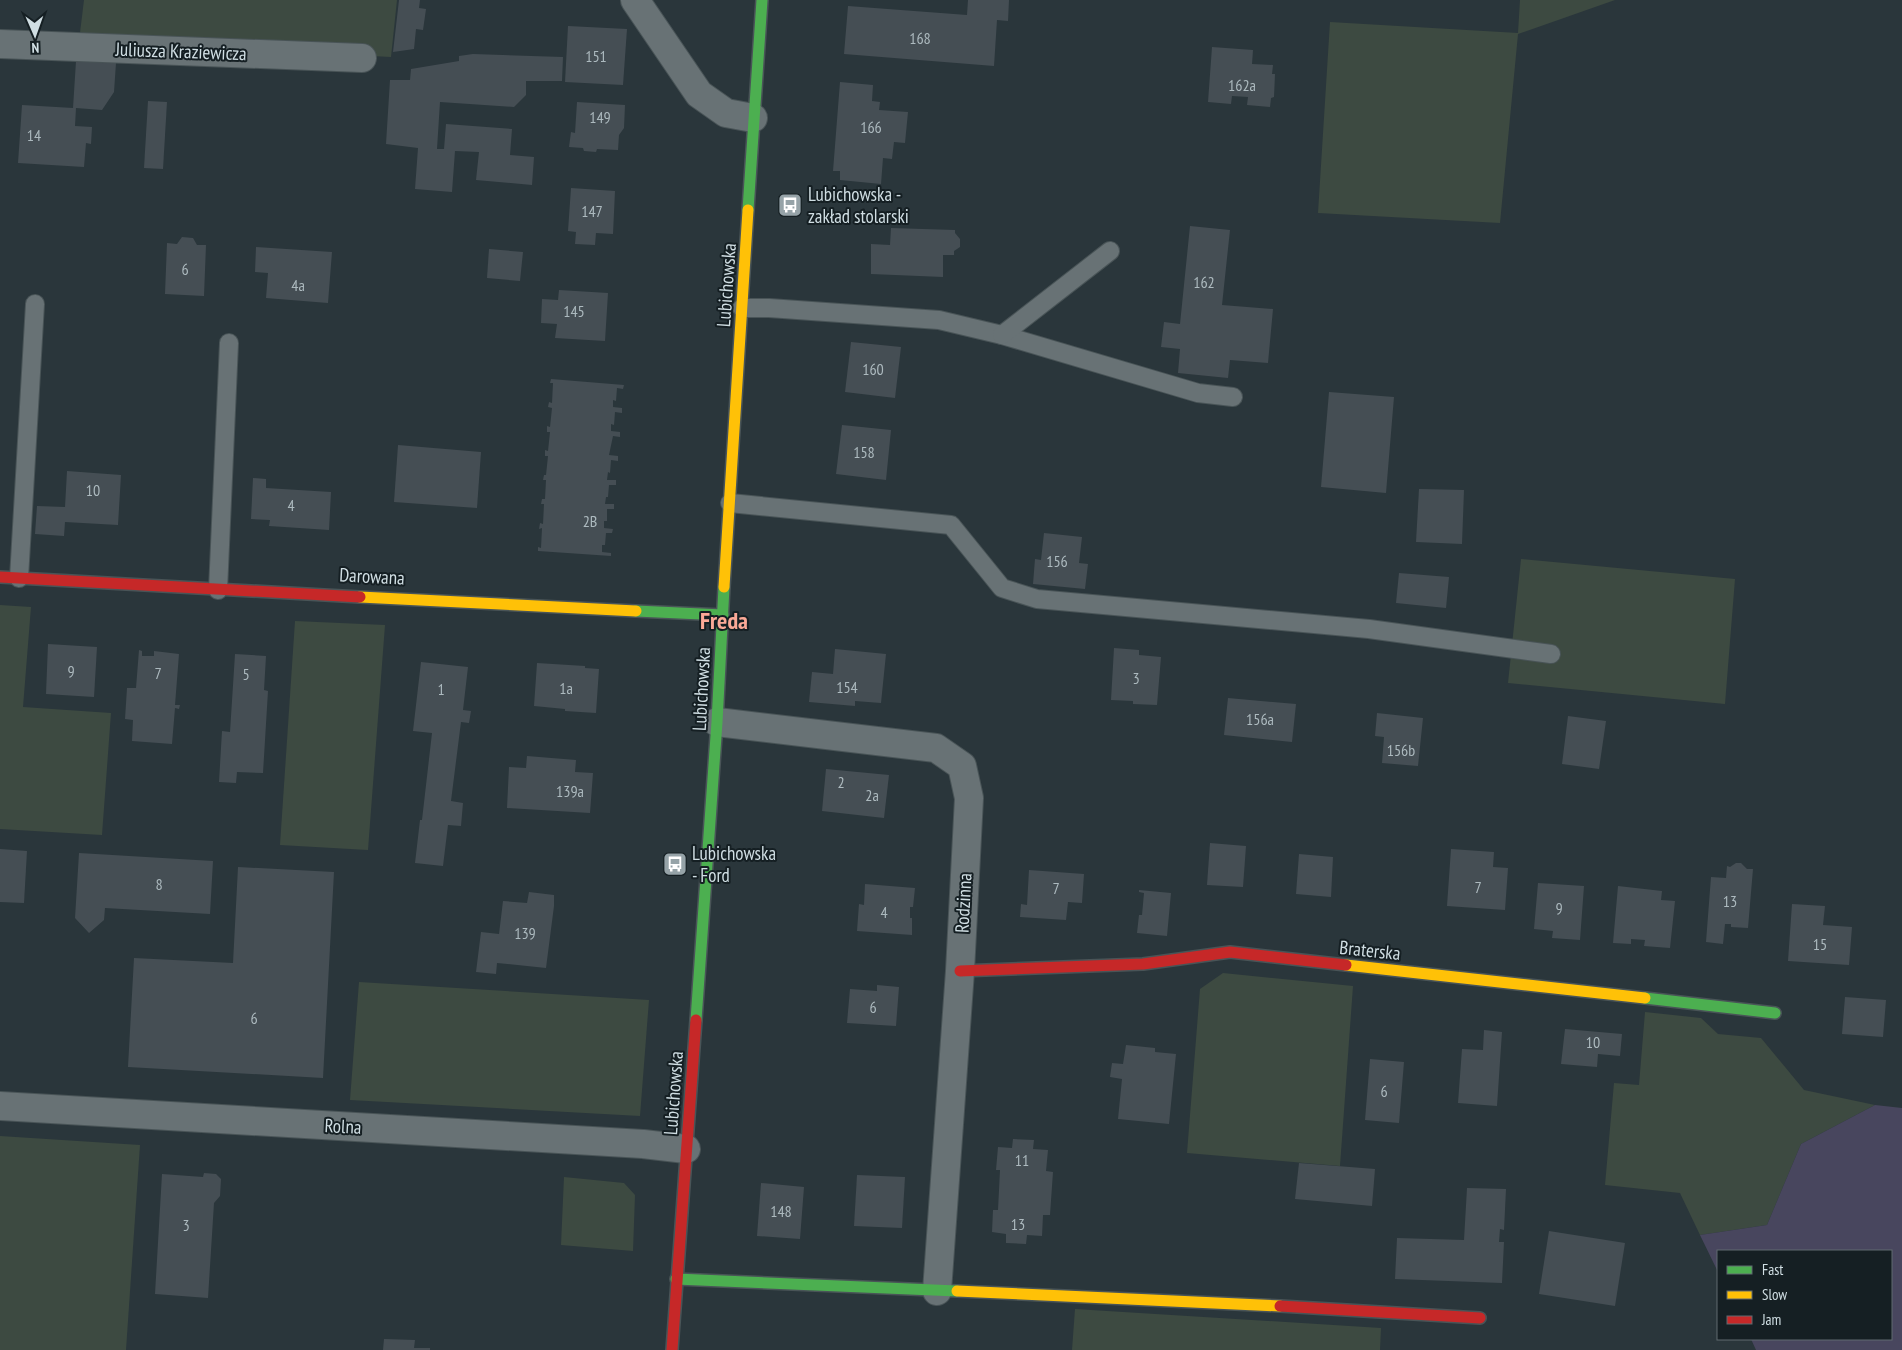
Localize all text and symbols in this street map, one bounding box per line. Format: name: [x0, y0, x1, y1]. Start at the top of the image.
north arrow: [10, 10, 60, 60]
house number: 168: [909, 28, 931, 48]
street label: Juliusza Kraziewicza: [114, 37, 247, 65]
text: N: [31, 39, 40, 57]
house number: 151: [585, 46, 607, 66]
house number: 162a: [1228, 75, 1256, 95]
house number: 149: [589, 107, 611, 127]
house number: 166: [860, 117, 882, 137]
house number: 14: [27, 125, 41, 145]
place label: Lubichowska - zakład stolarski: [808, 182, 909, 228]
bus stop icon: Lubichowska - zakład stolarski: [777, 192, 803, 218]
house number: 147: [581, 201, 603, 221]
street label: Lubichowska: [711, 242, 741, 328]
house number: 6: [181, 259, 189, 279]
house number: 162: [1193, 272, 1215, 292]
house number: 4a: [291, 275, 305, 295]
house number: 145: [563, 301, 585, 321]
house number: 160: [862, 359, 884, 379]
house number: 158: [853, 442, 875, 462]
house number: 10: [86, 480, 100, 500]
house number: 4: [287, 495, 295, 515]
house number: 2B: [583, 511, 597, 531]
house number: 156: [1046, 551, 1068, 571]
street label: Darowana: [339, 562, 405, 590]
district label: Freda: [700, 605, 748, 636]
street label: Lubichowska: [687, 646, 715, 732]
house number: 9: [67, 661, 75, 681]
house number: 7: [154, 663, 162, 683]
house number: 5: [242, 664, 250, 684]
house number: 3: [1132, 668, 1140, 688]
house number: 154: [836, 677, 858, 697]
house number: 1a: [559, 678, 573, 698]
house number: 1: [437, 679, 445, 699]
house number: 156a: [1246, 709, 1274, 729]
house number: 156b: [1387, 740, 1415, 760]
house number: 2: [837, 772, 845, 792]
house number: 139a: [556, 781, 584, 801]
house number: 2a: [865, 785, 879, 805]
place label: Lubichowska - Ford: [692, 841, 776, 887]
bus stop icon: Lubichowska - Ford: [662, 851, 688, 877]
street label: Rodzinna: [949, 872, 977, 934]
house number: 8: [155, 874, 163, 894]
house number: 7: [1474, 877, 1482, 897]
house number: 7: [1052, 878, 1060, 898]
house number: 13: [1723, 891, 1737, 911]
house number: 9: [1555, 898, 1563, 918]
house number: 4: [880, 902, 888, 922]
house number: 139: [514, 923, 536, 943]
house number: 15: [1813, 934, 1827, 954]
street label: Braterska: [1338, 935, 1402, 965]
house number: 6: [869, 997, 877, 1017]
house number: 6: [250, 1008, 258, 1028]
house number: 10: [1586, 1032, 1600, 1052]
street label: Lubichowska: [658, 1050, 688, 1136]
house number: 6: [1380, 1081, 1388, 1101]
street label: Rolna: [324, 1113, 362, 1139]
house number: 11: [1015, 1150, 1029, 1170]
house number: 148: [770, 1201, 792, 1221]
house number: 13: [1011, 1214, 1025, 1234]
house number: 3: [182, 1215, 190, 1235]
legend: [1717, 1250, 1892, 1340]
text: Fast: [1762, 1260, 1783, 1279]
text: Slow: [1762, 1285, 1787, 1304]
text: Jam: [1761, 1310, 1781, 1329]

